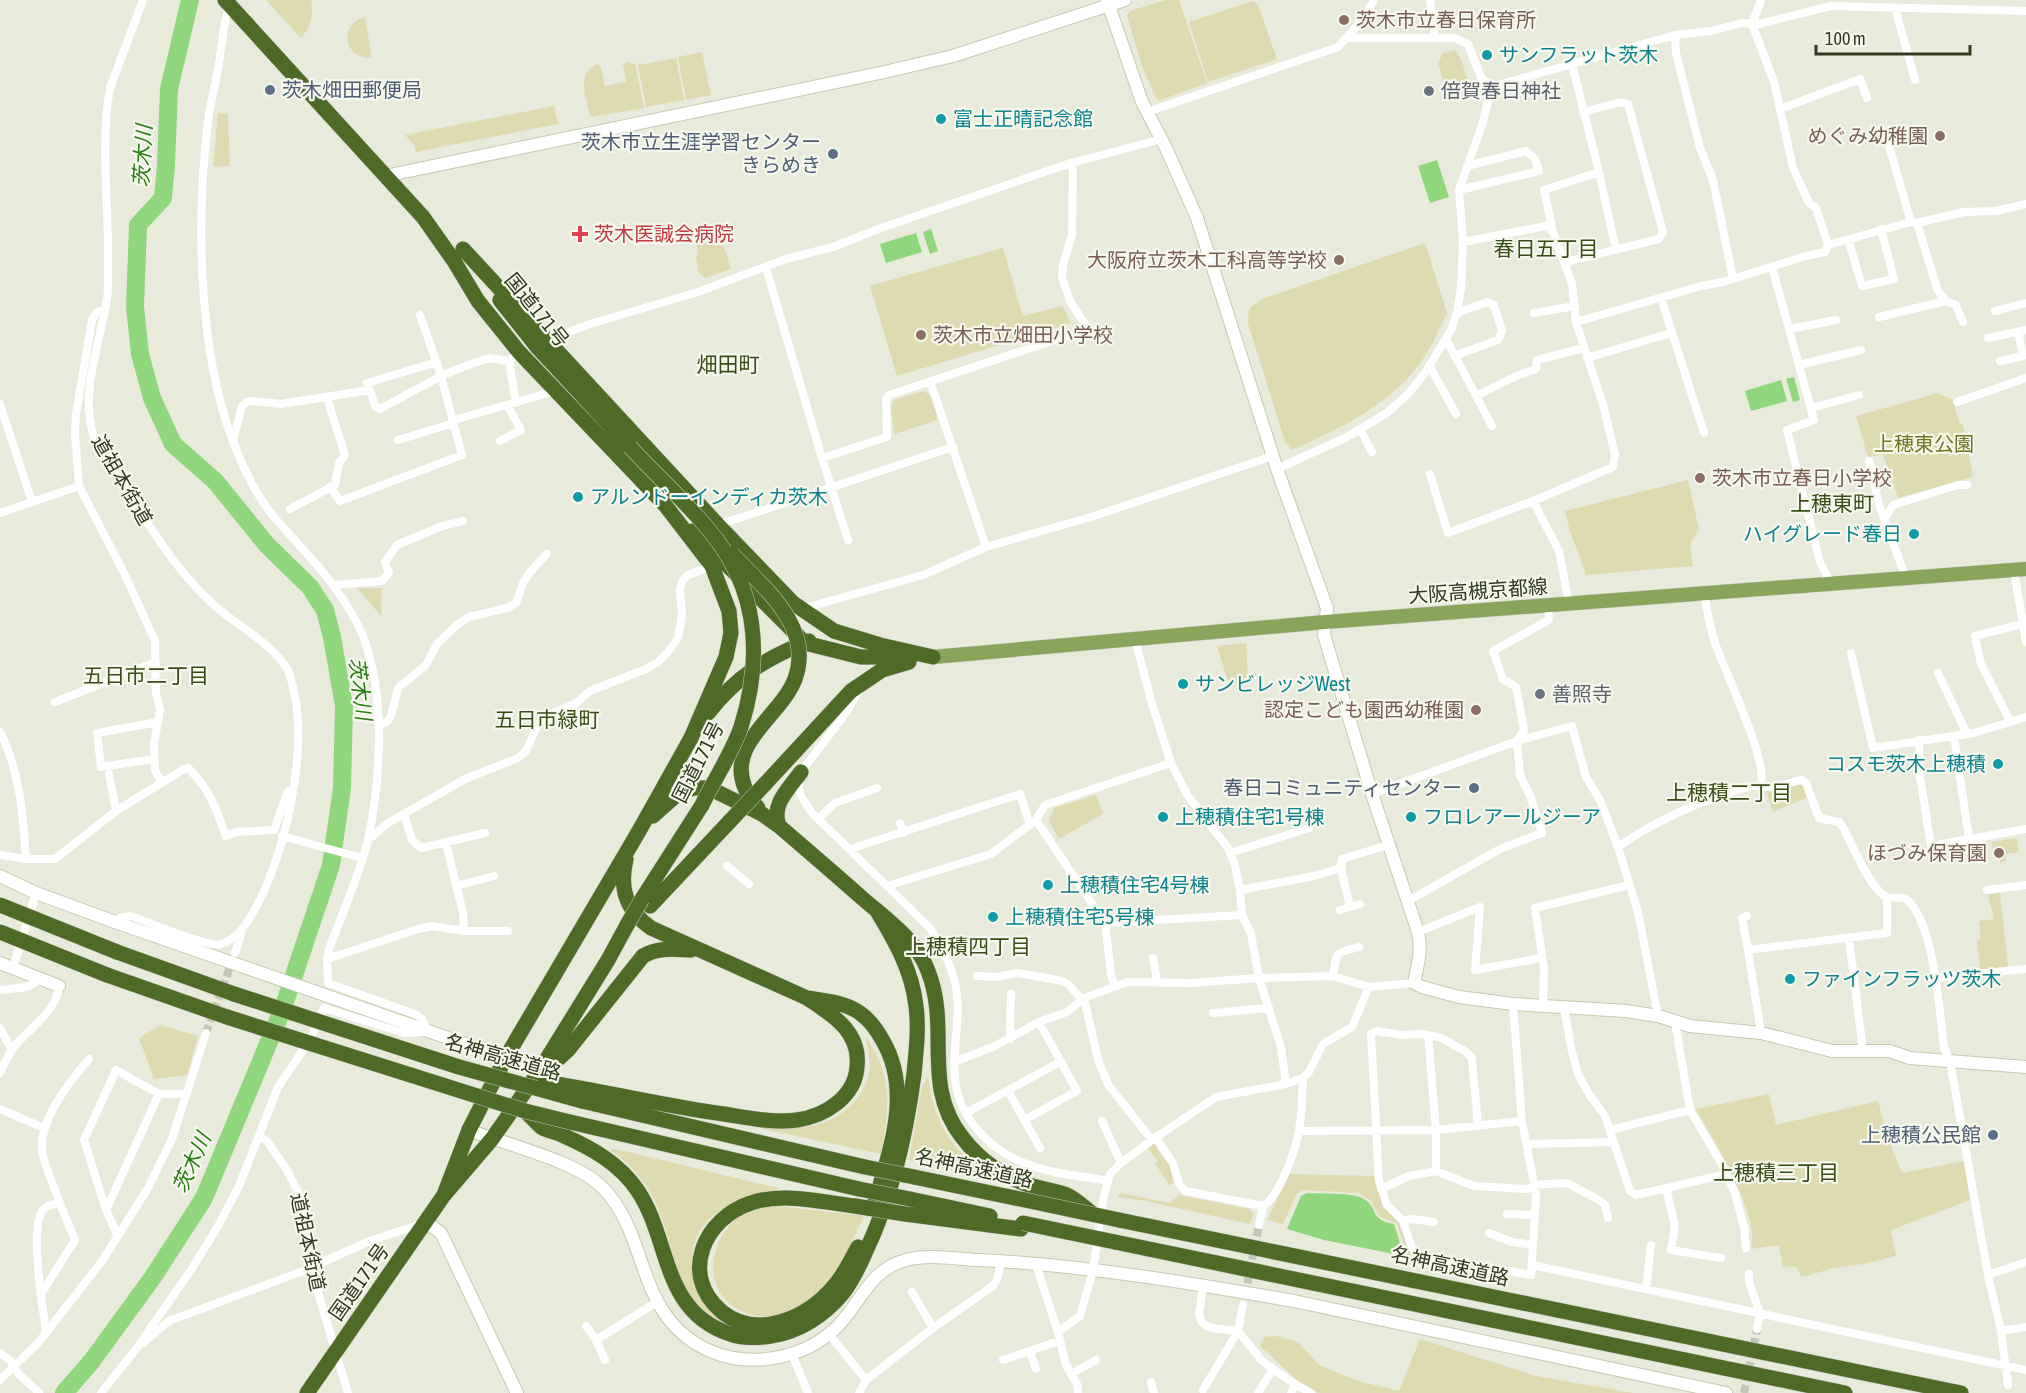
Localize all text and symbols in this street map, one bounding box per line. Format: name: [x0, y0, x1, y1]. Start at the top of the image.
place label: 茨木市立春日保育所: [1356, 8, 1536, 31]
marker: 茨木市立春日保育所: [1337, 13, 1351, 27]
scale bar: [1816, 18, 1970, 56]
text: 100 m: [1825, 28, 1866, 49]
place label: サンフラット茨木: [1499, 43, 1658, 66]
marker: サンフラット茨木: [1480, 48, 1494, 62]
place label: 茨木畑田郵便局: [282, 78, 422, 101]
place label: 倍賀春日神社: [1441, 79, 1561, 102]
marker: 茨木畑田郵便局: [263, 83, 277, 97]
marker: 倍賀春日神社: [1422, 84, 1436, 98]
place label: 富士正晴記念館: [953, 107, 1093, 130]
marker: 富士正晴記念館: [934, 112, 948, 126]
water label: 茨木川: [128, 122, 156, 188]
place label: めぐみ幼稚園: [1807, 124, 1928, 147]
marker: めぐみ幼稚園: [1933, 129, 1947, 143]
place label: 茨木市立生涯学習センター きらめき: [581, 130, 821, 176]
marker: 茨木市立生涯学習センター きらめき: [826, 147, 840, 161]
place label: 茨木医誠会病院: [594, 222, 734, 245]
marker: 茨木医誠会病院: [571, 225, 589, 243]
district label: 春日五丁目: [1494, 236, 1599, 260]
place label: 大阪府立茨木工科高等学校: [1087, 248, 1327, 271]
marker: 大阪府立茨木工科高等学校: [1332, 253, 1346, 267]
street label: 国道171号: [501, 268, 574, 351]
place label: 茨木市立畑田小学校: [933, 323, 1113, 346]
marker: 茨木市立畑田小学校: [914, 328, 928, 342]
district label: 畑田町: [697, 352, 760, 376]
street label: 道祖本街道: [87, 431, 157, 529]
park label: 上穂東公園: [1874, 432, 1974, 455]
place label: 茨木市立春日小学校: [1712, 466, 1892, 489]
marker: 茨木市立春日小学校: [1693, 471, 1707, 485]
place label: アルンドーインディカ茨木: [590, 485, 828, 508]
marker: アルンドーインディカ茨木: [571, 490, 585, 504]
district label: 上穂東町: [1790, 491, 1874, 515]
place label: ハイグレード春日: [1743, 522, 1902, 545]
marker: ハイグレード春日: [1907, 527, 1921, 541]
street label: 大阪高槻京都線: [1407, 574, 1549, 607]
water label: 茨木川: [345, 656, 377, 724]
district label: 五日市二丁目: [83, 663, 209, 687]
place label: サンビレッジWest: [1195, 672, 1351, 695]
marker: サンビレッジWest: [1176, 677, 1190, 691]
place label: 善照寺: [1552, 682, 1612, 705]
marker: 善照寺: [1533, 687, 1547, 701]
place label: 認定こども園西幼稚園: [1264, 698, 1464, 721]
marker: 認定こども園西幼稚園: [1469, 703, 1483, 717]
district label: 五日市緑町: [495, 707, 600, 731]
street label: 国道171号: [667, 717, 728, 806]
place label: コスモ茨木上穂積: [1826, 752, 1986, 775]
marker: コスモ茨木上穂積: [1991, 757, 2005, 771]
place label: 春日コミュニティセンター: [1223, 776, 1462, 799]
district label: 上穂積二丁目: [1666, 780, 1792, 804]
marker: 春日コミュニティセンター: [1467, 781, 1481, 795]
place label: 上穂積住宅1号棟: [1175, 805, 1324, 828]
place label: フロレアールジーア: [1423, 805, 1601, 828]
marker: 上穂積住宅1号棟: [1156, 810, 1170, 824]
marker: フロレアールジーア: [1404, 810, 1418, 824]
place label: ほづみ保育園: [1867, 841, 1987, 864]
marker: ほづみ保育園: [1992, 846, 2006, 860]
place label: 上穂積住宅4号棟: [1060, 873, 1209, 896]
marker: 上穂積住宅4号棟: [1041, 878, 1055, 892]
place label: 上穂積住宅5号棟: [1005, 905, 1154, 928]
marker: 上穂積住宅5号棟: [986, 910, 1000, 924]
district label: 上穂積四丁目: [905, 934, 1031, 958]
place label: ファインフラッツ茨木: [1802, 967, 2001, 990]
marker: ファインフラッツ茨木: [1783, 972, 1797, 986]
street label: 名神高速道路: [442, 1029, 564, 1084]
place label: 上穂積公民館: [1861, 1123, 1981, 1146]
water label: 茨木川: [167, 1127, 216, 1196]
marker: 上穂積公民館: [1986, 1128, 2000, 1142]
street label: 名神高速道路: [913, 1144, 1035, 1191]
district label: 上穂積三丁目: [1713, 1160, 1839, 1184]
street label: 道祖本街道: [287, 1191, 330, 1293]
street label: 国道171号: [324, 1239, 393, 1324]
street label: 名神高速道路: [1389, 1242, 1511, 1289]

